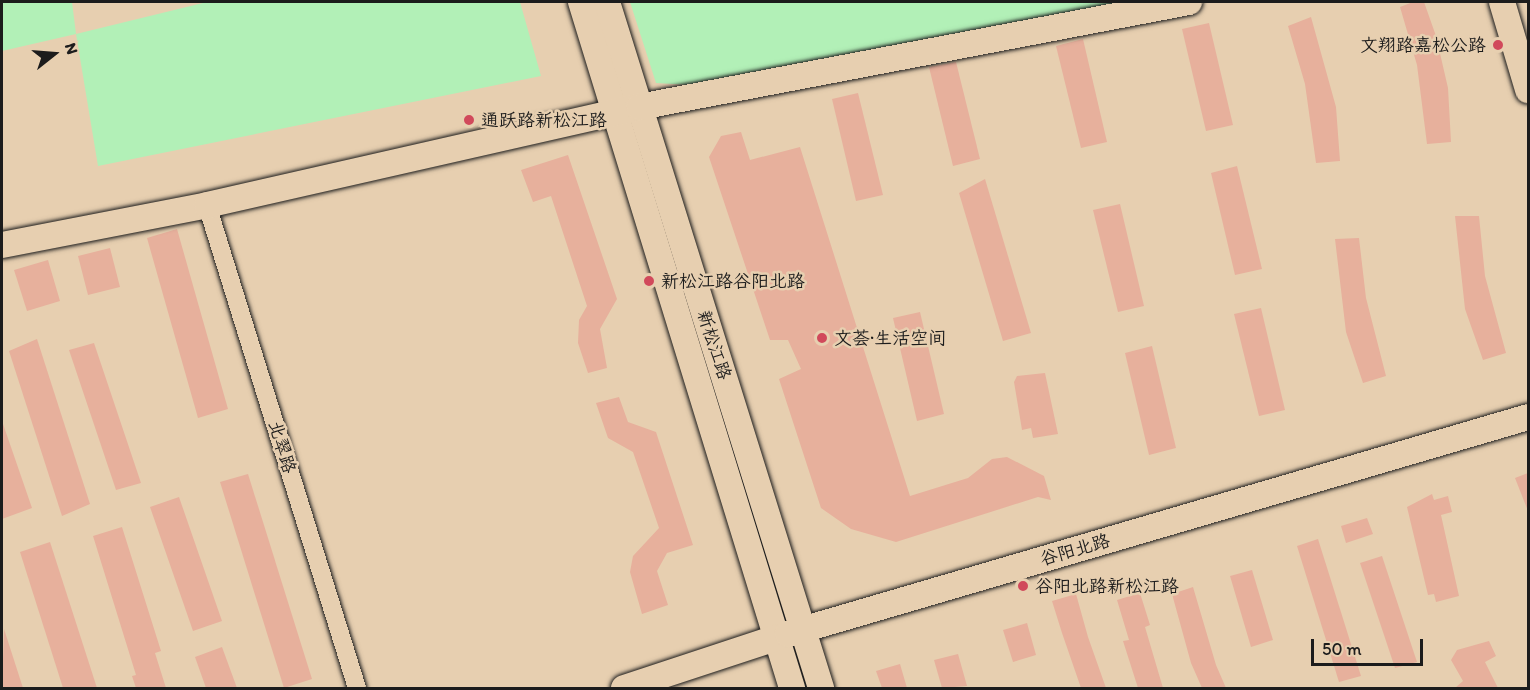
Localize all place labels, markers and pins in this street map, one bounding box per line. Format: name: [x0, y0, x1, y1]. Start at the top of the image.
place label: 文翔路嘉松公路: [1360, 34, 1486, 56]
marker: 文翔路嘉松公路: [1491, 38, 1505, 52]
place label: 通跃路新松江路: [481, 109, 607, 131]
marker: 通跃路新松江路: [462, 113, 476, 127]
place label: 新松江路谷阳北路: [661, 270, 805, 292]
marker: 新松江路谷阳北路: [642, 274, 656, 288]
place label: 文荟·生活空间: [834, 327, 946, 349]
marker: 文荟·生活空间: [815, 331, 829, 345]
place label: 谷阳北路新松江路: [1035, 575, 1179, 597]
marker: 谷阳北路新松江路: [1016, 579, 1030, 593]

